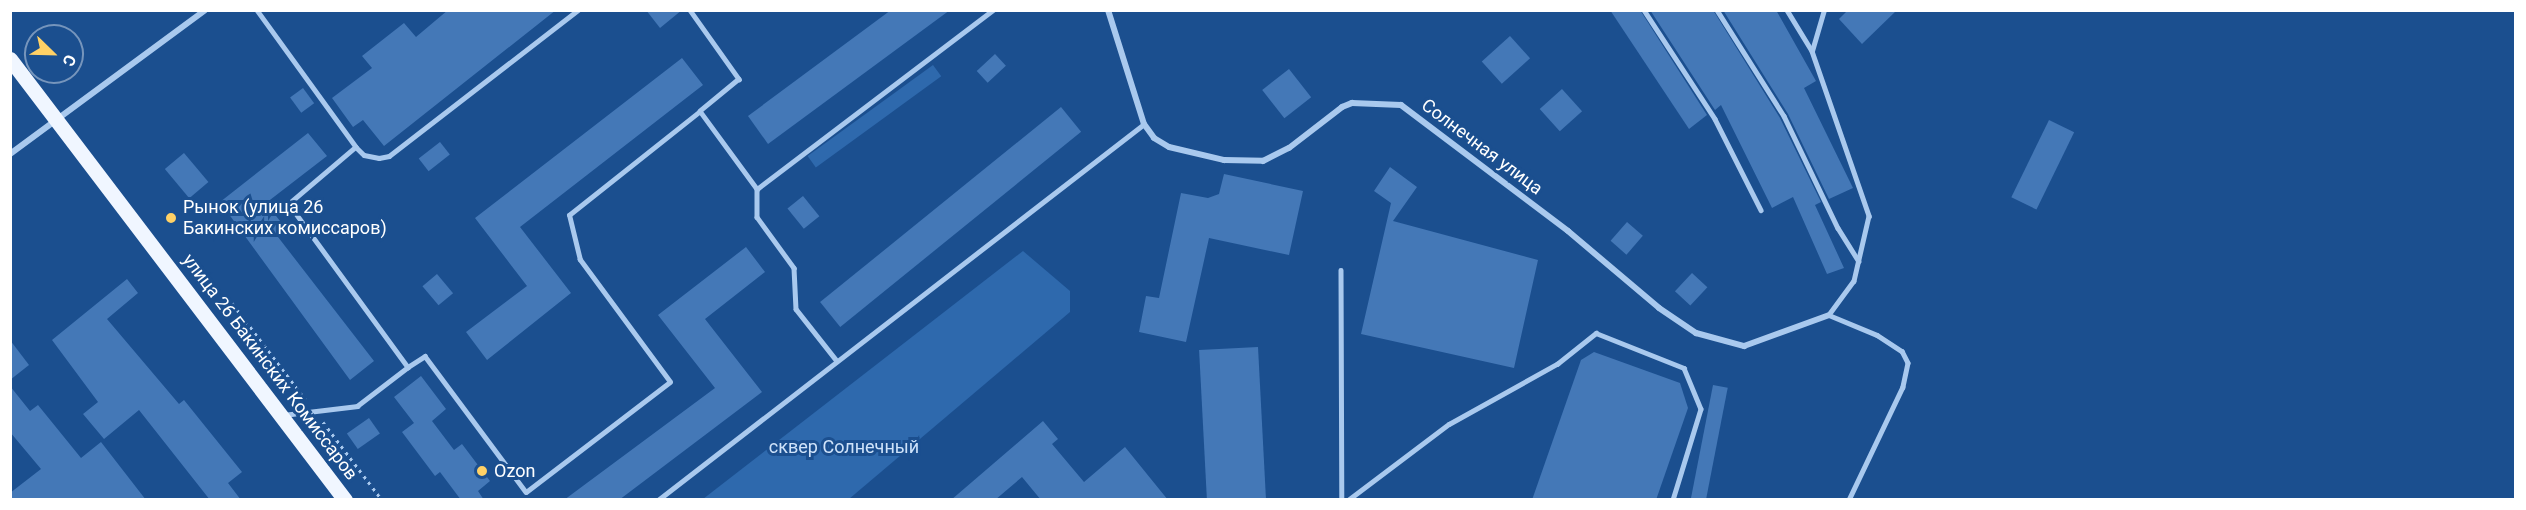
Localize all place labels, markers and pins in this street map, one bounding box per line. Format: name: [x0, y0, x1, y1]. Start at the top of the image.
place label: Рынок (улица 26 Бакинских комиссаров): [183, 197, 387, 240]
marker: Рынок (улица 26 Бакинских комиссаров): [164, 211, 178, 225]
place label: Ozon: [494, 460, 535, 482]
marker: Ozon: [475, 464, 489, 478]

